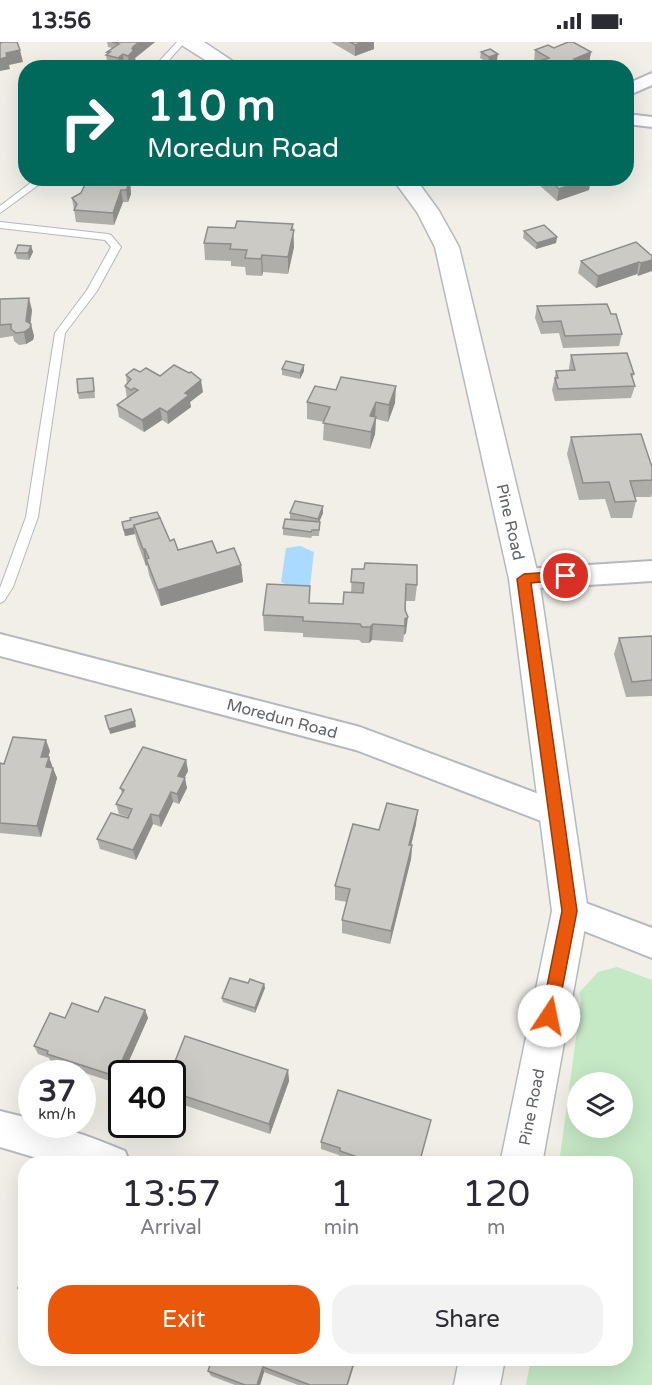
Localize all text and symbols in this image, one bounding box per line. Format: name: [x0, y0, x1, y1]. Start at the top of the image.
text: 13:56: [30, 8, 91, 34]
text: 110 m: [147, 81, 276, 132]
icon: right: [48, 84, 126, 162]
text: Moredun Road: [147, 132, 339, 165]
street label: Pine Road: [492, 482, 528, 562]
pin: [540, 550, 591, 601]
icon: arrive: [549, 559, 582, 592]
street label: Moredun Road: [224, 695, 340, 743]
position arrow: [517, 984, 581, 1048]
speed limit sign: 40: [108, 1060, 186, 1138]
street label: Pine Road: [515, 1067, 549, 1147]
map controls: [567, 1072, 633, 1138]
button: layers: [567, 1072, 633, 1138]
text: 37: [38, 1073, 76, 1110]
text: km/h: [38, 1105, 76, 1123]
text: 13:57: [121, 1173, 221, 1216]
text: 1: [330, 1173, 353, 1216]
text: 120: [462, 1173, 530, 1216]
text: Arrival: [140, 1216, 202, 1240]
text: min: [324, 1216, 359, 1240]
text: m: [487, 1216, 505, 1240]
button: Exit: [48, 1285, 320, 1354]
button: Share: [332, 1285, 603, 1354]

